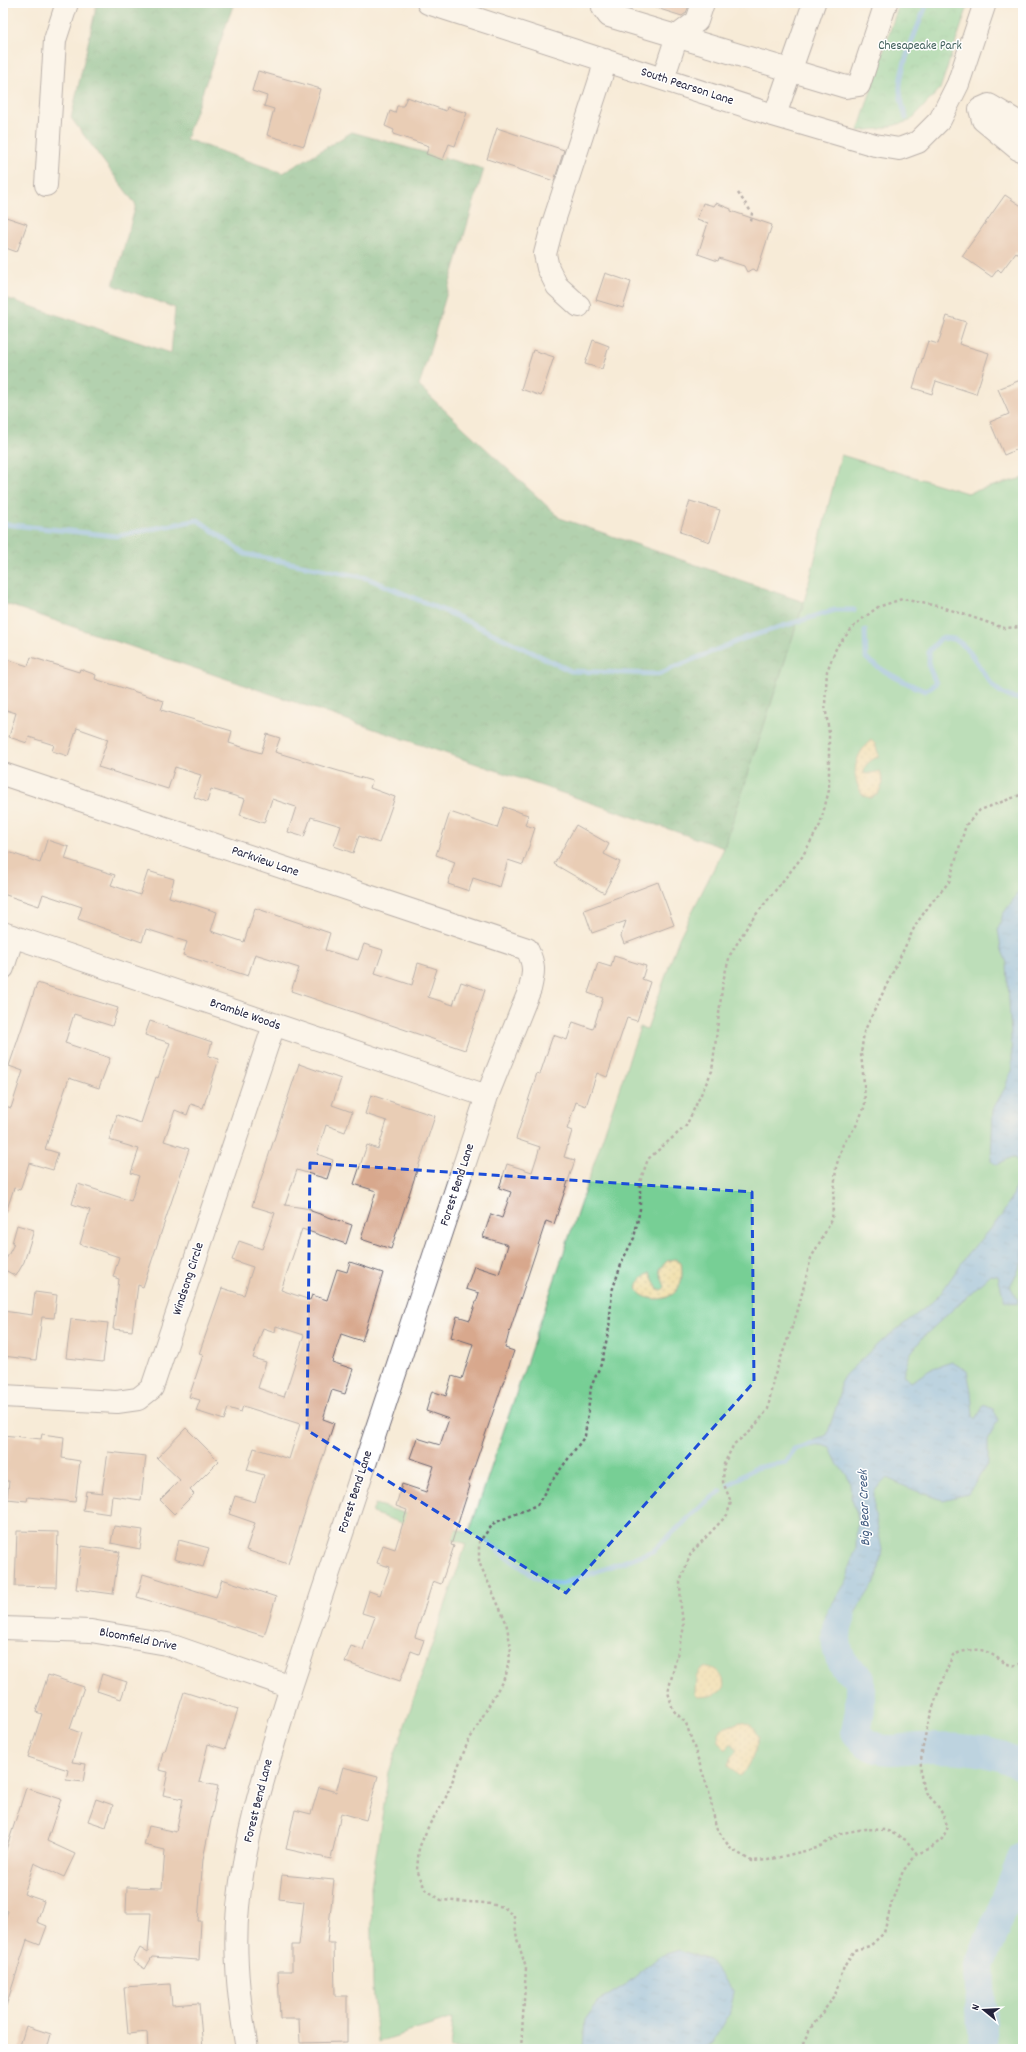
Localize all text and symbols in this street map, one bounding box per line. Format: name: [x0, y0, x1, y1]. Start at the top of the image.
park label: Chesapeake Park: [878, 37, 962, 56]
street label: South Pearson Lane: [638, 63, 736, 111]
street label: Parkview Lane: [229, 842, 302, 882]
street label: Bramble Woods: [207, 994, 283, 1036]
street label: Forest Bend Lane: [436, 1141, 480, 1229]
street label: Windsong Circle: [168, 1240, 210, 1318]
street label: Forest Bend Lane: [334, 1448, 378, 1536]
water label: Big Bear Creek: [854, 1468, 876, 1547]
street label: Bloomfield Drive: [98, 1623, 179, 1657]
street label: Forest Bend Lane: [239, 1757, 279, 1845]
north arrow: [964, 1990, 1004, 2030]
text: N: [968, 2002, 985, 2013]

